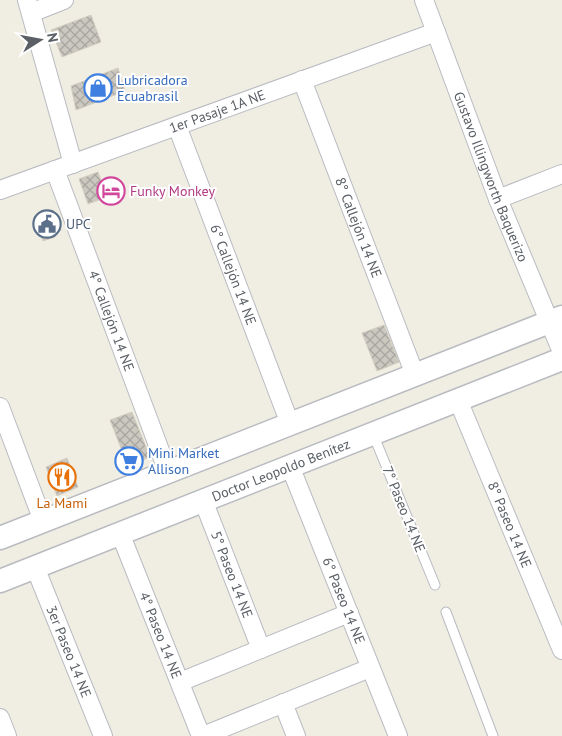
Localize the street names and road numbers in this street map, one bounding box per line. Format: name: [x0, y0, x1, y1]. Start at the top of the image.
street label: 1er Pasaje 1A NE: [167, 86, 268, 137]
street label: Gustavo Illingworth Baquerizo: [450, 89, 532, 265]
street label: 8° Callejón 14 NE: [331, 175, 386, 280]
street label: 6° Callejón 14 NE: [206, 222, 261, 327]
street label: 4° Callejón 14 NE: [84, 268, 138, 374]
street label: Doctor Leopoldo Benítez: [209, 435, 353, 505]
street label: 7° Paseo 14 NE: [378, 463, 430, 555]
street label: 8° Paseo 14 NE: [484, 479, 536, 570]
street label: 5° Paseo 14 NE: [207, 529, 257, 621]
street label: 6° Paseo 14 NE: [318, 555, 369, 647]
street label: 4° Paseo 14 NE: [135, 589, 186, 681]
street label: 3er Paseo 14 NE: [42, 603, 96, 700]

